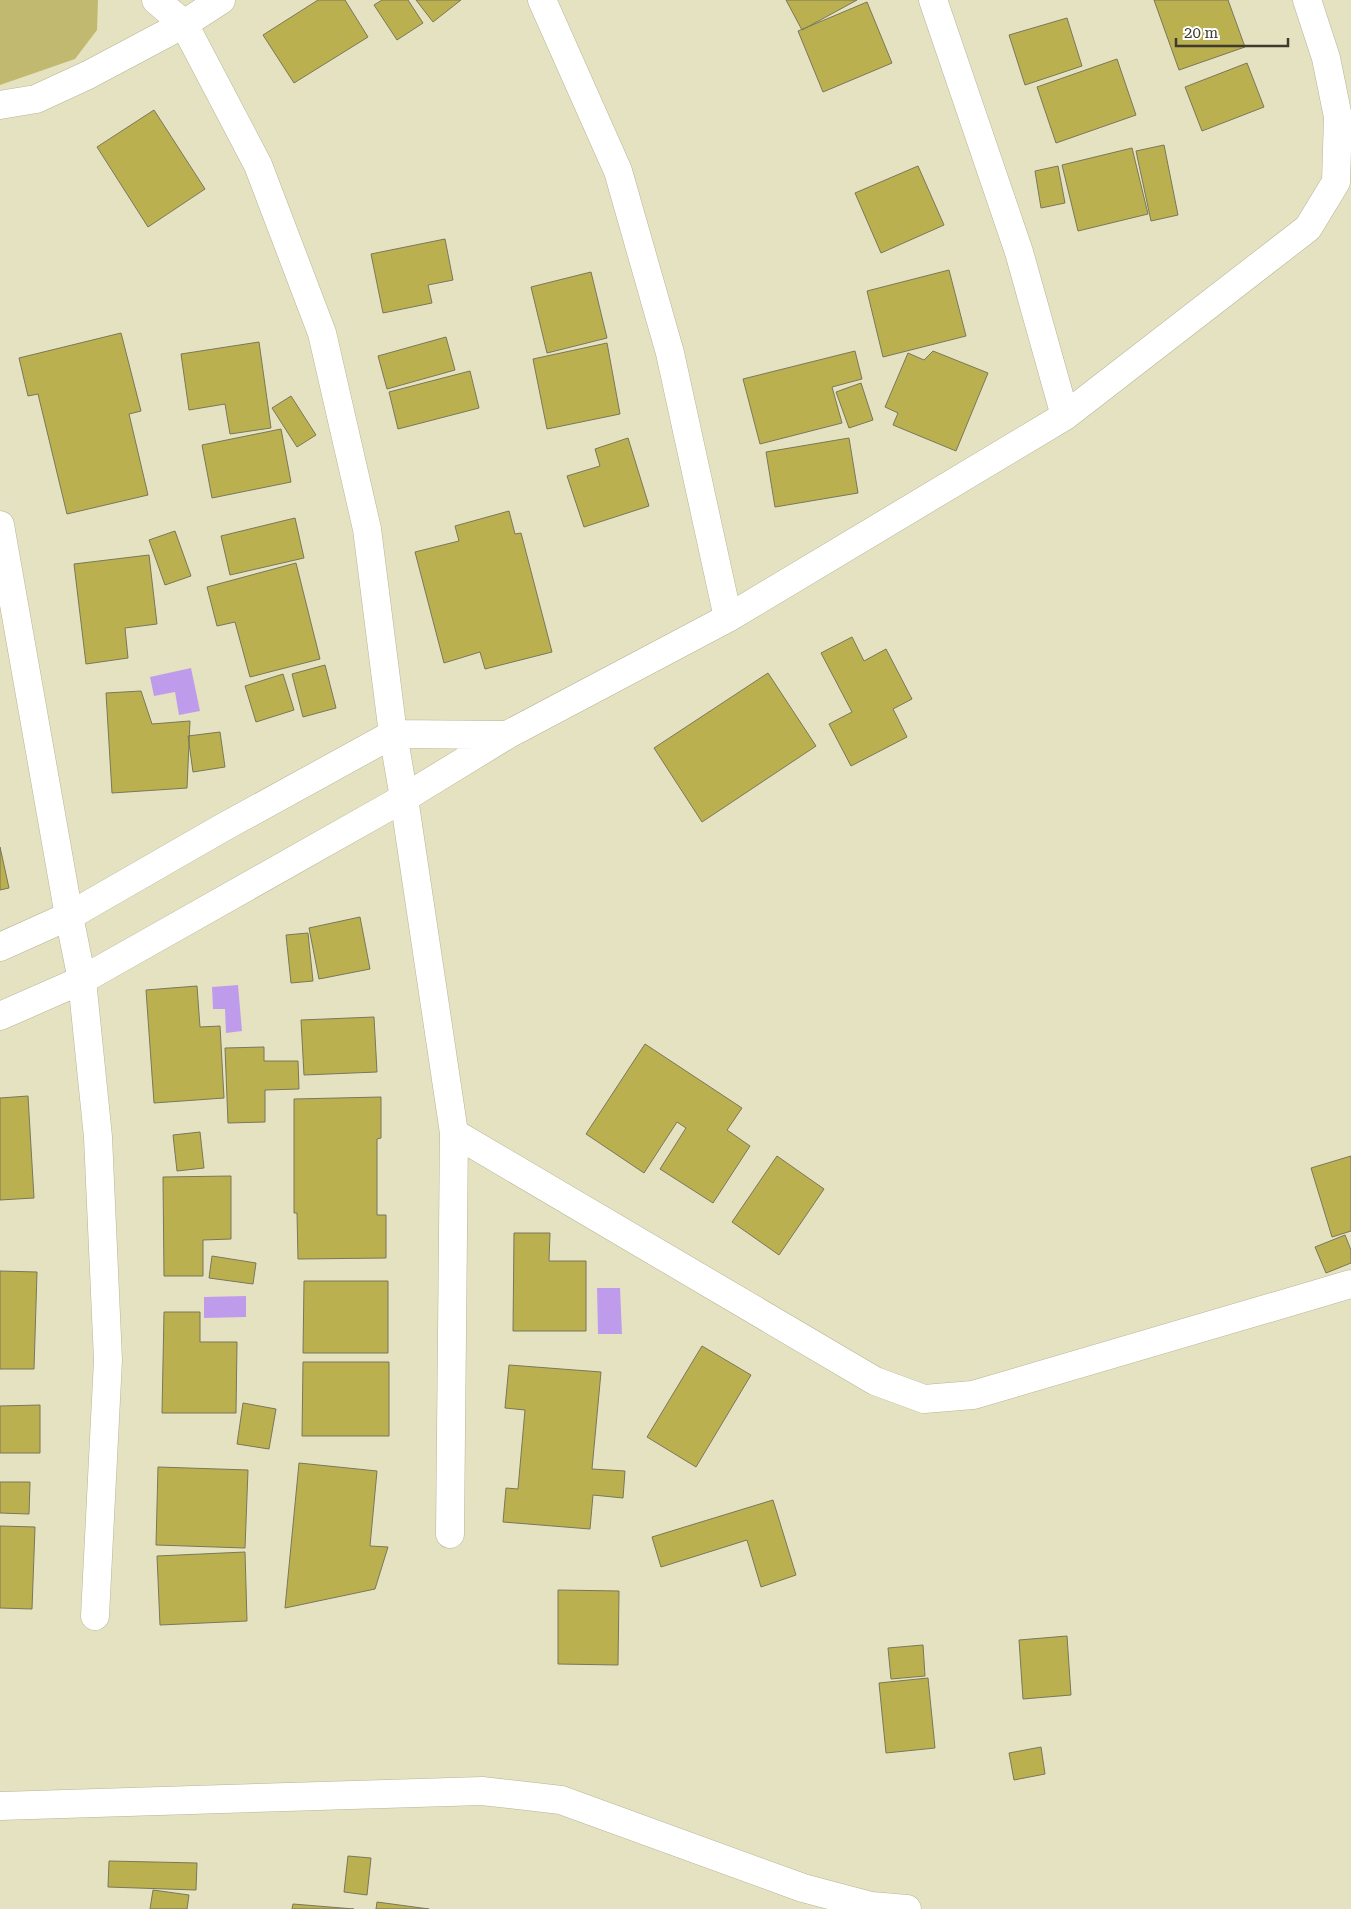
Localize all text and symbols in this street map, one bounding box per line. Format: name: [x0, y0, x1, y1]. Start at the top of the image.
scale bar: [1176, 15, 1288, 47]
text: 20 m: [1184, 24, 1219, 42]

